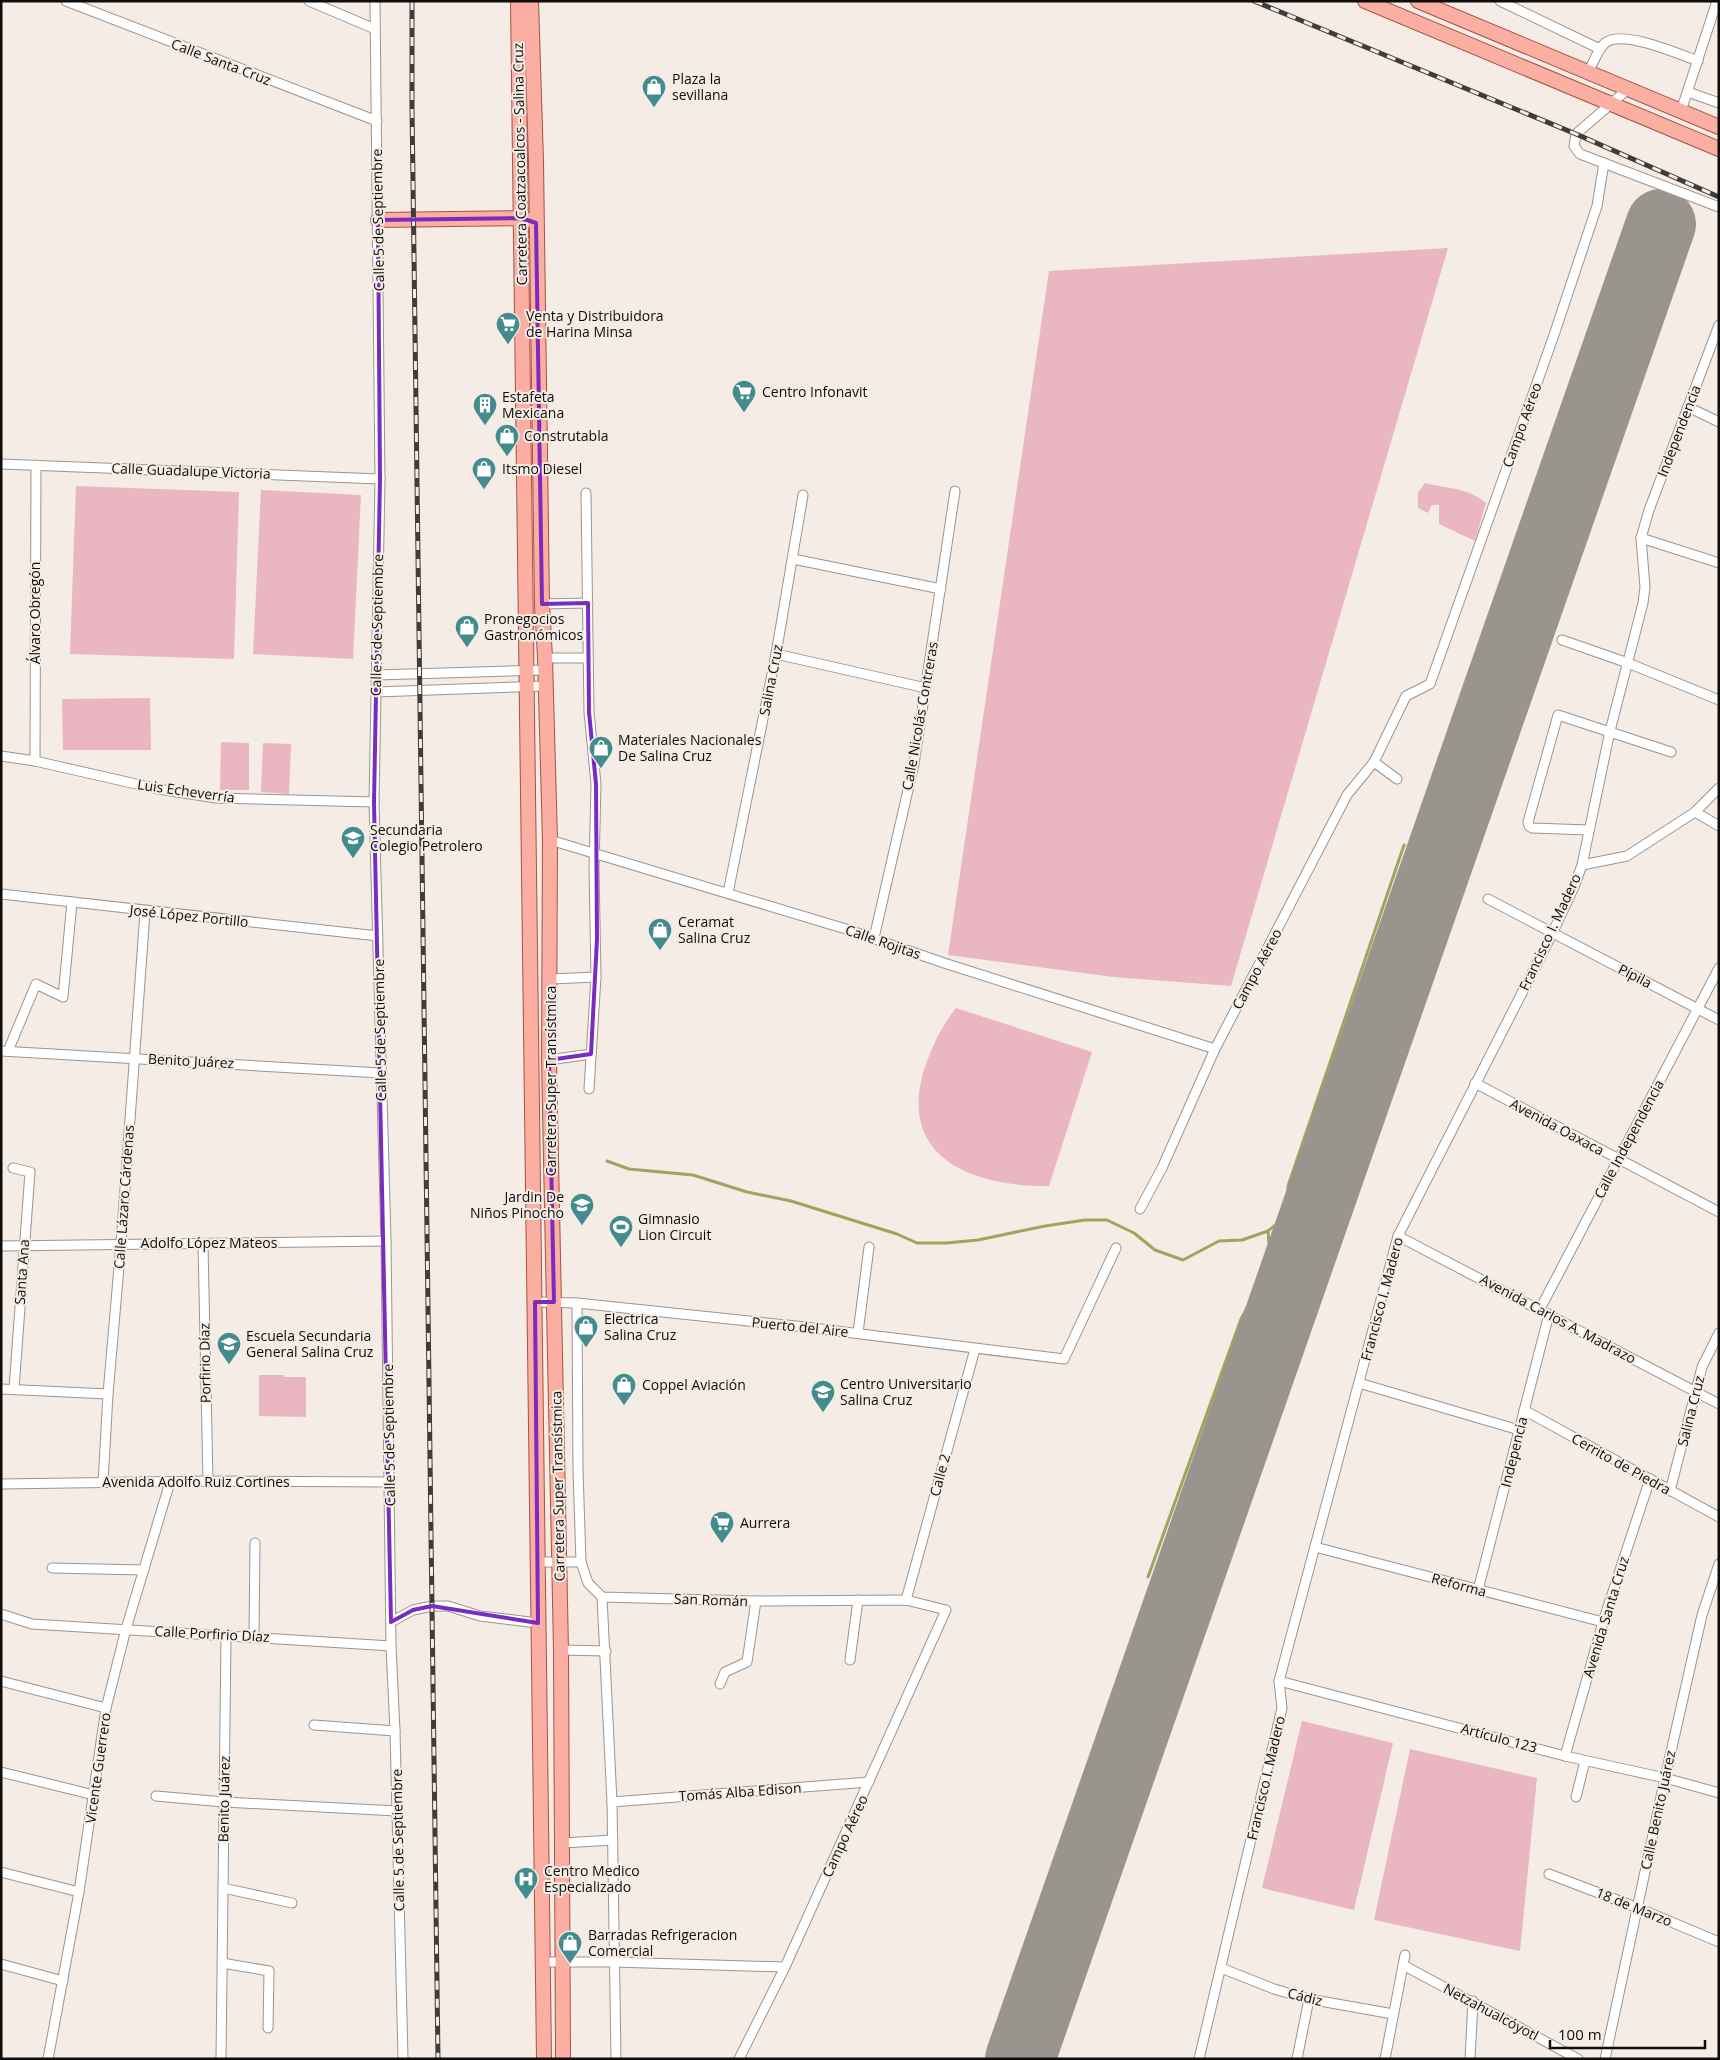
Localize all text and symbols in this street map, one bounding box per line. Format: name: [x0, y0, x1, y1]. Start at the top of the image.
street label: Calle Santa Cruz: [169, 34, 274, 89]
street label: Carretera Coatzacoalcos - Salina Cruz: [508, 42, 531, 285]
place label: Plaza la sevillana: [672, 69, 728, 104]
shop icon: Plaza la sevillana: [641, 74, 667, 108]
street label: Calle 5 de Septiembre: [367, 148, 388, 291]
place label: Venta y Distribuidora de Harina Minsa: [526, 306, 664, 341]
supermarket icon: Venta y Distribuidora de Harina Minsa: [495, 311, 521, 345]
supermarket icon: Centro Infonavit: [731, 379, 757, 413]
street label: Campo Aéreo: [1497, 380, 1546, 470]
place label: Centro Infonavit: [762, 382, 868, 401]
street label: Independencia: [1652, 382, 1705, 479]
place label: Estafeta Mexicana: [502, 387, 564, 422]
building icon: Estafeta Mexicana: [472, 392, 498, 426]
shop icon: Construtabla: [494, 423, 520, 457]
place label: Construtabla: [524, 426, 608, 445]
shop icon: Itsmo Diesel: [471, 456, 497, 490]
street label: Calle Guadalupe Victoria: [111, 458, 271, 483]
place label: Itsmo Diesel: [502, 459, 582, 478]
street label: Calle 5 de Septiembre: [366, 553, 387, 696]
street label: Álvaro Obregón: [25, 562, 44, 664]
place label: Pronegocios Gastronómicos: [484, 609, 583, 644]
shop icon: Pronegocios Gastronómicos: [454, 614, 480, 648]
street label: Calle Nicolás Contreras: [897, 640, 942, 792]
street label: Salina Cruz: [754, 642, 787, 717]
place label: Materiales Nacionales De Salina Cruz: [618, 730, 762, 765]
shop icon: Materiales Nacionales De Salina Cruz: [588, 735, 614, 769]
street label: Luis Echeverría: [136, 774, 236, 807]
place label: Secundaria Colegio Petrolero: [370, 820, 483, 855]
school or university icon: Secundaria Colegio Petrolero: [340, 825, 366, 859]
street label: Francisco I. Madero: [1514, 870, 1585, 993]
street label: José López Portillo: [127, 900, 249, 931]
place label: Ceramat Salina Cruz: [678, 912, 751, 947]
shop icon: Ceramat Salina Cruz: [647, 917, 673, 951]
street label: Calle Rojitas: [843, 920, 924, 963]
street label: Campo Aéreo: [1227, 925, 1286, 1012]
street label: Calle 5 de Septiembre: [369, 958, 390, 1101]
street label: Pípila: [1615, 959, 1655, 992]
street label: Carretera Super Transístmica: [541, 986, 560, 1176]
street label: Benito Juárez: [147, 1049, 235, 1072]
street label: Calle Independencia: [1589, 1076, 1668, 1202]
street label: Avenida Oaxaca: [1507, 1094, 1608, 1159]
street label: Calle Lázaro Cárdenas: [109, 1124, 138, 1270]
place label: Jardin De Niños Pinocho: [470, 1187, 564, 1222]
school or university icon: Jardin De Niños Pinocho: [569, 1192, 595, 1226]
place label: Gimnasio Lion Circuit: [638, 1209, 711, 1244]
sports icon: Gimnasio Lion Circuit: [608, 1214, 634, 1248]
street label: Adolfo López Mateos: [141, 1233, 278, 1252]
street label: Francisco I. Madero: [1356, 1235, 1407, 1363]
street label: Santa Ana: [10, 1239, 33, 1305]
street label: Avenida Carlos A. Madrazo: [1477, 1269, 1640, 1368]
place label: Electrica Salina Cruz: [604, 1309, 677, 1344]
street label: Puerto del Aire: [751, 1312, 850, 1341]
shop icon: Electrica Salina Cruz: [573, 1314, 599, 1348]
street label: Porfirio Díaz: [194, 1322, 215, 1403]
place label: Escuela Secundaria General Salina Cruz: [246, 1326, 374, 1361]
school or university icon: Escuela Secundaria General Salina Cruz: [216, 1331, 242, 1365]
street label: Calle 5 de Septiembre: [378, 1363, 399, 1506]
shop icon: Coppel Aviación: [611, 1372, 637, 1406]
street label: Salina Cruz: [1673, 1373, 1709, 1448]
place label: Centro Universitario Salina Cruz: [840, 1374, 972, 1409]
place label: Coppel Aviación: [642, 1375, 746, 1394]
school or university icon: Centro Universitario Salina Cruz: [810, 1379, 836, 1413]
street label: Carretera Super Transístmica: [546, 1391, 569, 1581]
street label: Indepencia: [1496, 1415, 1531, 1489]
street label: Cerrito de Piedra: [1568, 1428, 1674, 1499]
street label: Calle 2: [925, 1452, 954, 1498]
street label: Avenida Adolfo Ruiz Cortines: [102, 1472, 290, 1491]
supermarket icon: Aurrera: [709, 1510, 735, 1544]
place label: Aurrera: [740, 1513, 790, 1532]
street label: Avenida Santa Cruz: [1578, 1553, 1633, 1680]
street label: Reforma: [1430, 1568, 1489, 1601]
street label: San Román: [674, 1589, 748, 1610]
street label: Calle Porfirio Díaz: [154, 1621, 271, 1646]
street label: Vicente Guerrero: [80, 1711, 115, 1825]
street label: Francisco I. Madero: [1242, 1714, 1289, 1842]
street label: Artículo 123: [1459, 1718, 1539, 1757]
street label: Calle Benito Juárez: [1636, 1748, 1680, 1871]
street label: Benito Juárez: [213, 1755, 234, 1842]
street label: Calle 5 de Septiembre: [387, 1768, 408, 1911]
street label: Tomás Alba Edison: [678, 1778, 802, 1805]
street label: Campo Aéreo: [817, 1791, 872, 1880]
place label: Centro Medico Especializado: [544, 1861, 640, 1896]
hospital icon: Centro Medico Especializado: [513, 1866, 539, 1900]
street label: 18 de Marzo: [1593, 1883, 1675, 1930]
place label: Barradas Refrigeracion Comercial: [588, 1925, 737, 1960]
shop icon: Barradas Refrigeracion Comercial: [557, 1930, 583, 1964]
street label: Netzahualcóyotl: [1440, 1978, 1542, 2045]
street label: Cádiz: [1286, 1983, 1325, 2010]
scale bar: [1550, 2018, 1705, 2050]
text: 100 m: [1558, 2024, 1602, 2044]

